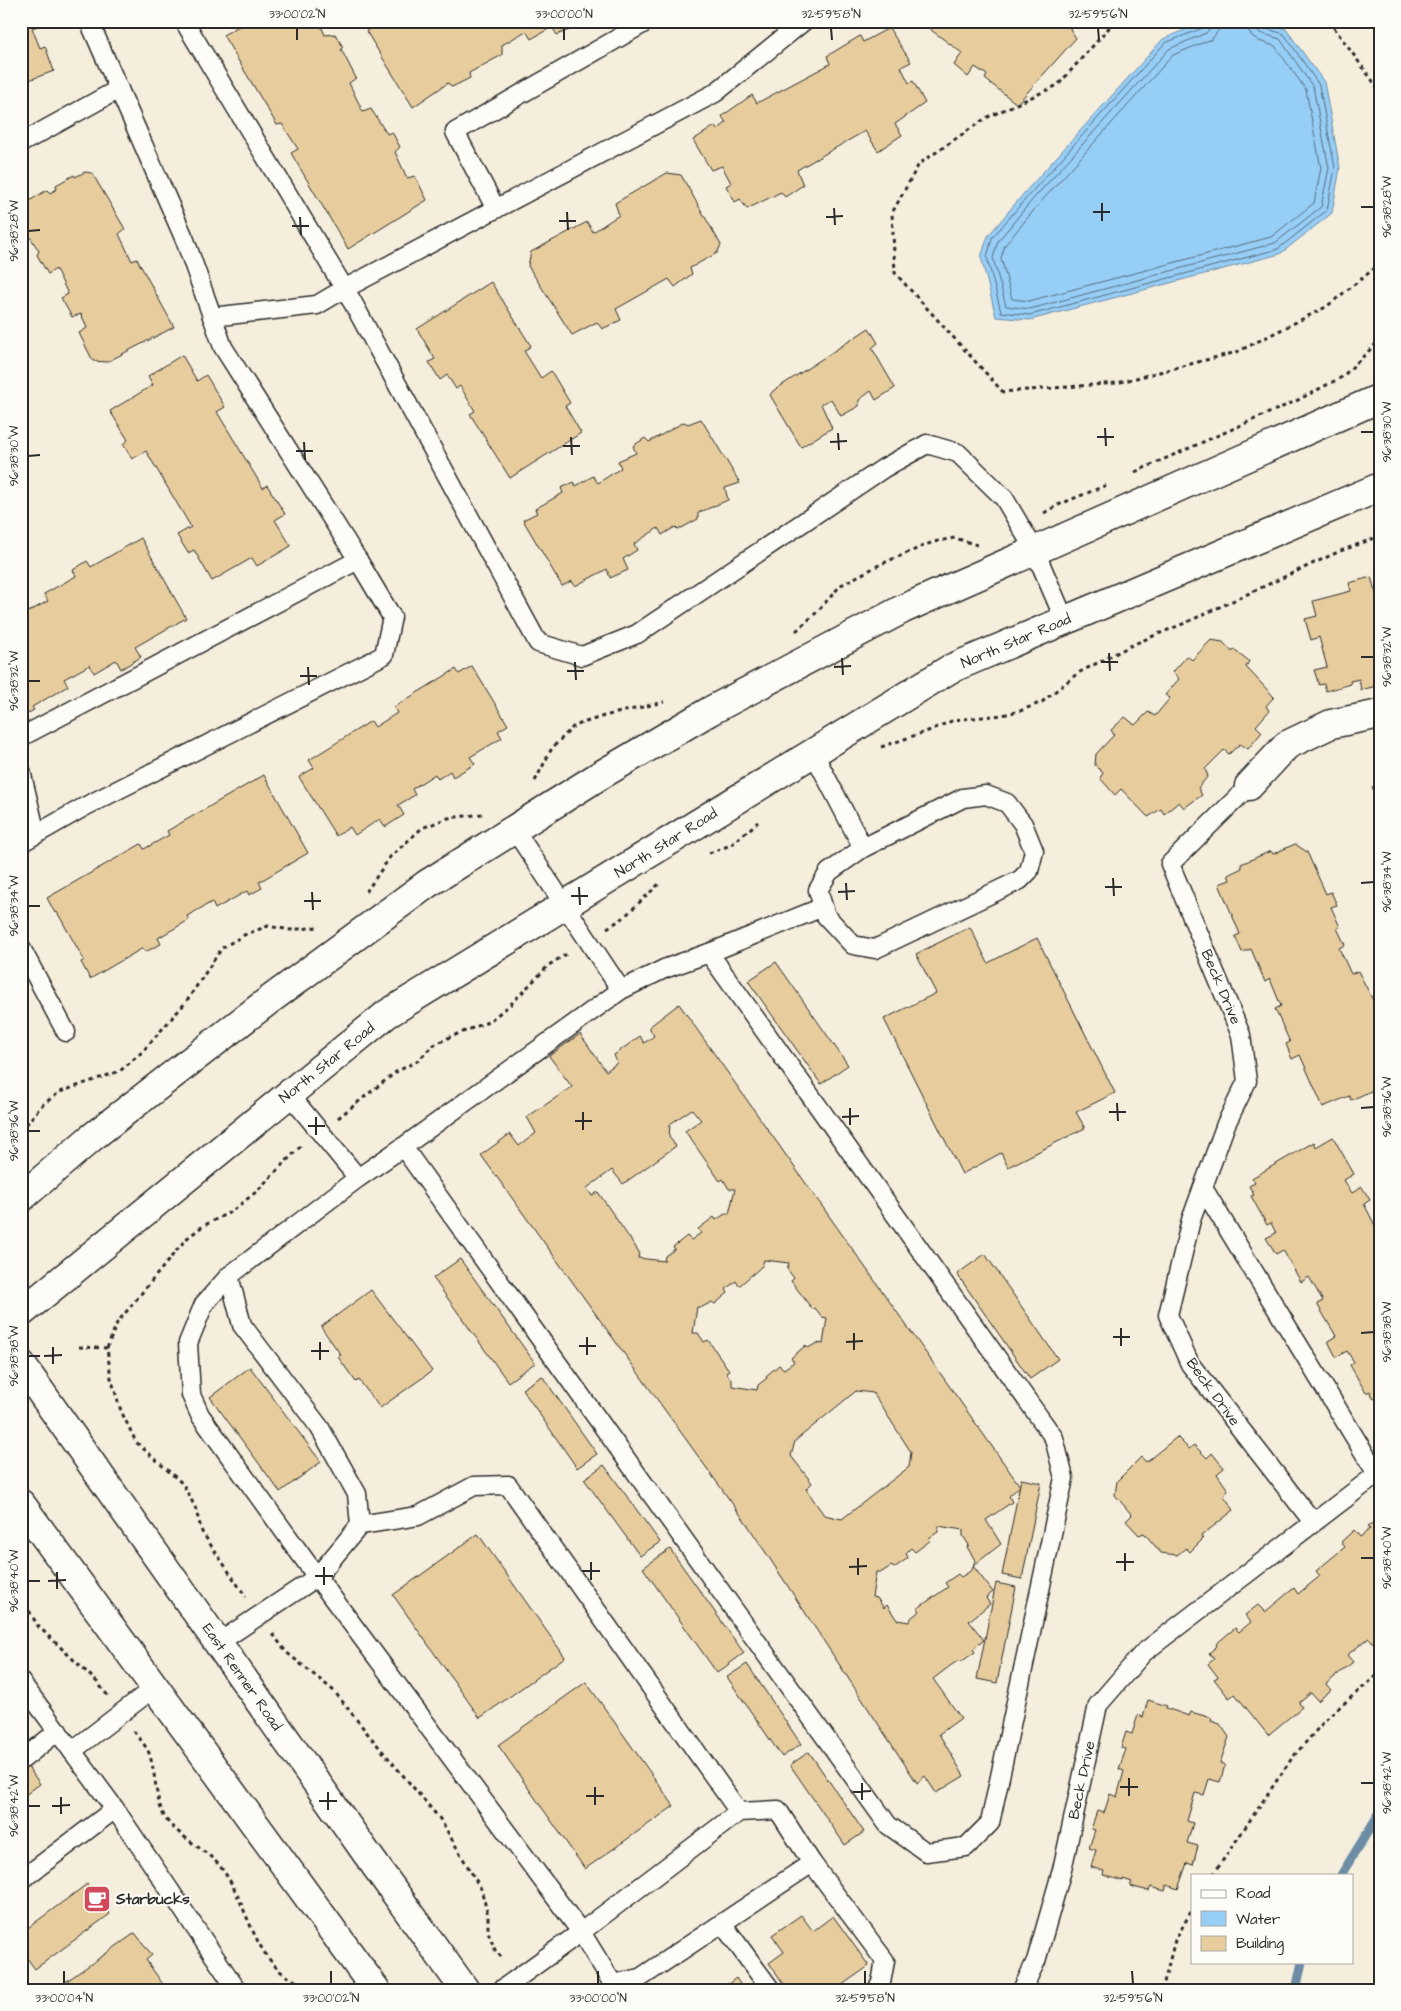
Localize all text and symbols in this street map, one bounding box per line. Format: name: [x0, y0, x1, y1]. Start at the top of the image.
text: 33°00'02"N: [269, 6, 326, 23]
text: 33°00'00"N: [535, 6, 593, 23]
text: 32°59'58"N: [801, 6, 861, 23]
text: 32°59'56"N: [1068, 6, 1128, 23]
text: 96°38'28"W: [1379, 175, 1396, 238]
text: 96°38'28"W: [6, 199, 23, 262]
text: 96°38'30"W: [1379, 401, 1396, 462]
text: 96°38'30"W: [6, 425, 23, 486]
street label: North Star Road: [958, 608, 1075, 674]
text: 96°38'32"W: [1379, 626, 1396, 687]
text: 96°38'32"W: [6, 650, 23, 711]
street label: North Star Road: [611, 803, 722, 883]
text: 96°38'34"W: [1379, 851, 1396, 913]
text: 96°38'34"W: [6, 875, 23, 937]
street label: Beck Drive: [1196, 946, 1246, 1028]
street label: North Star Road: [275, 1018, 380, 1108]
text: 96°38'36"W: [1379, 1076, 1396, 1137]
text: 96°38'36"W: [6, 1100, 23, 1161]
text: 96°38'38"W: [1379, 1301, 1396, 1362]
text: 96°38'38"W: [6, 1325, 23, 1386]
street label: Beck Drive: [1181, 1354, 1245, 1430]
text: 96°38'40"W: [1379, 1526, 1396, 1589]
text: 96°38'40"W: [6, 1549, 23, 1612]
street label: East Renner Road: [197, 1619, 287, 1735]
street label: Beck Drive: [1063, 1739, 1101, 1821]
text: 96°38'42"W: [1379, 1751, 1396, 1814]
text: 96°38'42"W: [6, 1774, 23, 1837]
legend: [1191, 1874, 1354, 1964]
text: Road: [1236, 1883, 1271, 1904]
cafe icon: Starbucks: [82, 1884, 112, 1914]
place label: Starbucks: [115, 1889, 190, 1910]
text: Water: [1236, 1909, 1280, 1930]
text: Building: [1236, 1933, 1284, 1955]
text: 33°00'04"N: [35, 1990, 93, 2007]
text: 33°00'02"N: [303, 1990, 360, 2007]
text: 33°00'00"N: [569, 1990, 627, 2007]
text: 32°59'58"N: [835, 1990, 895, 2007]
text: 32°59'56"N: [1103, 1990, 1163, 2007]

